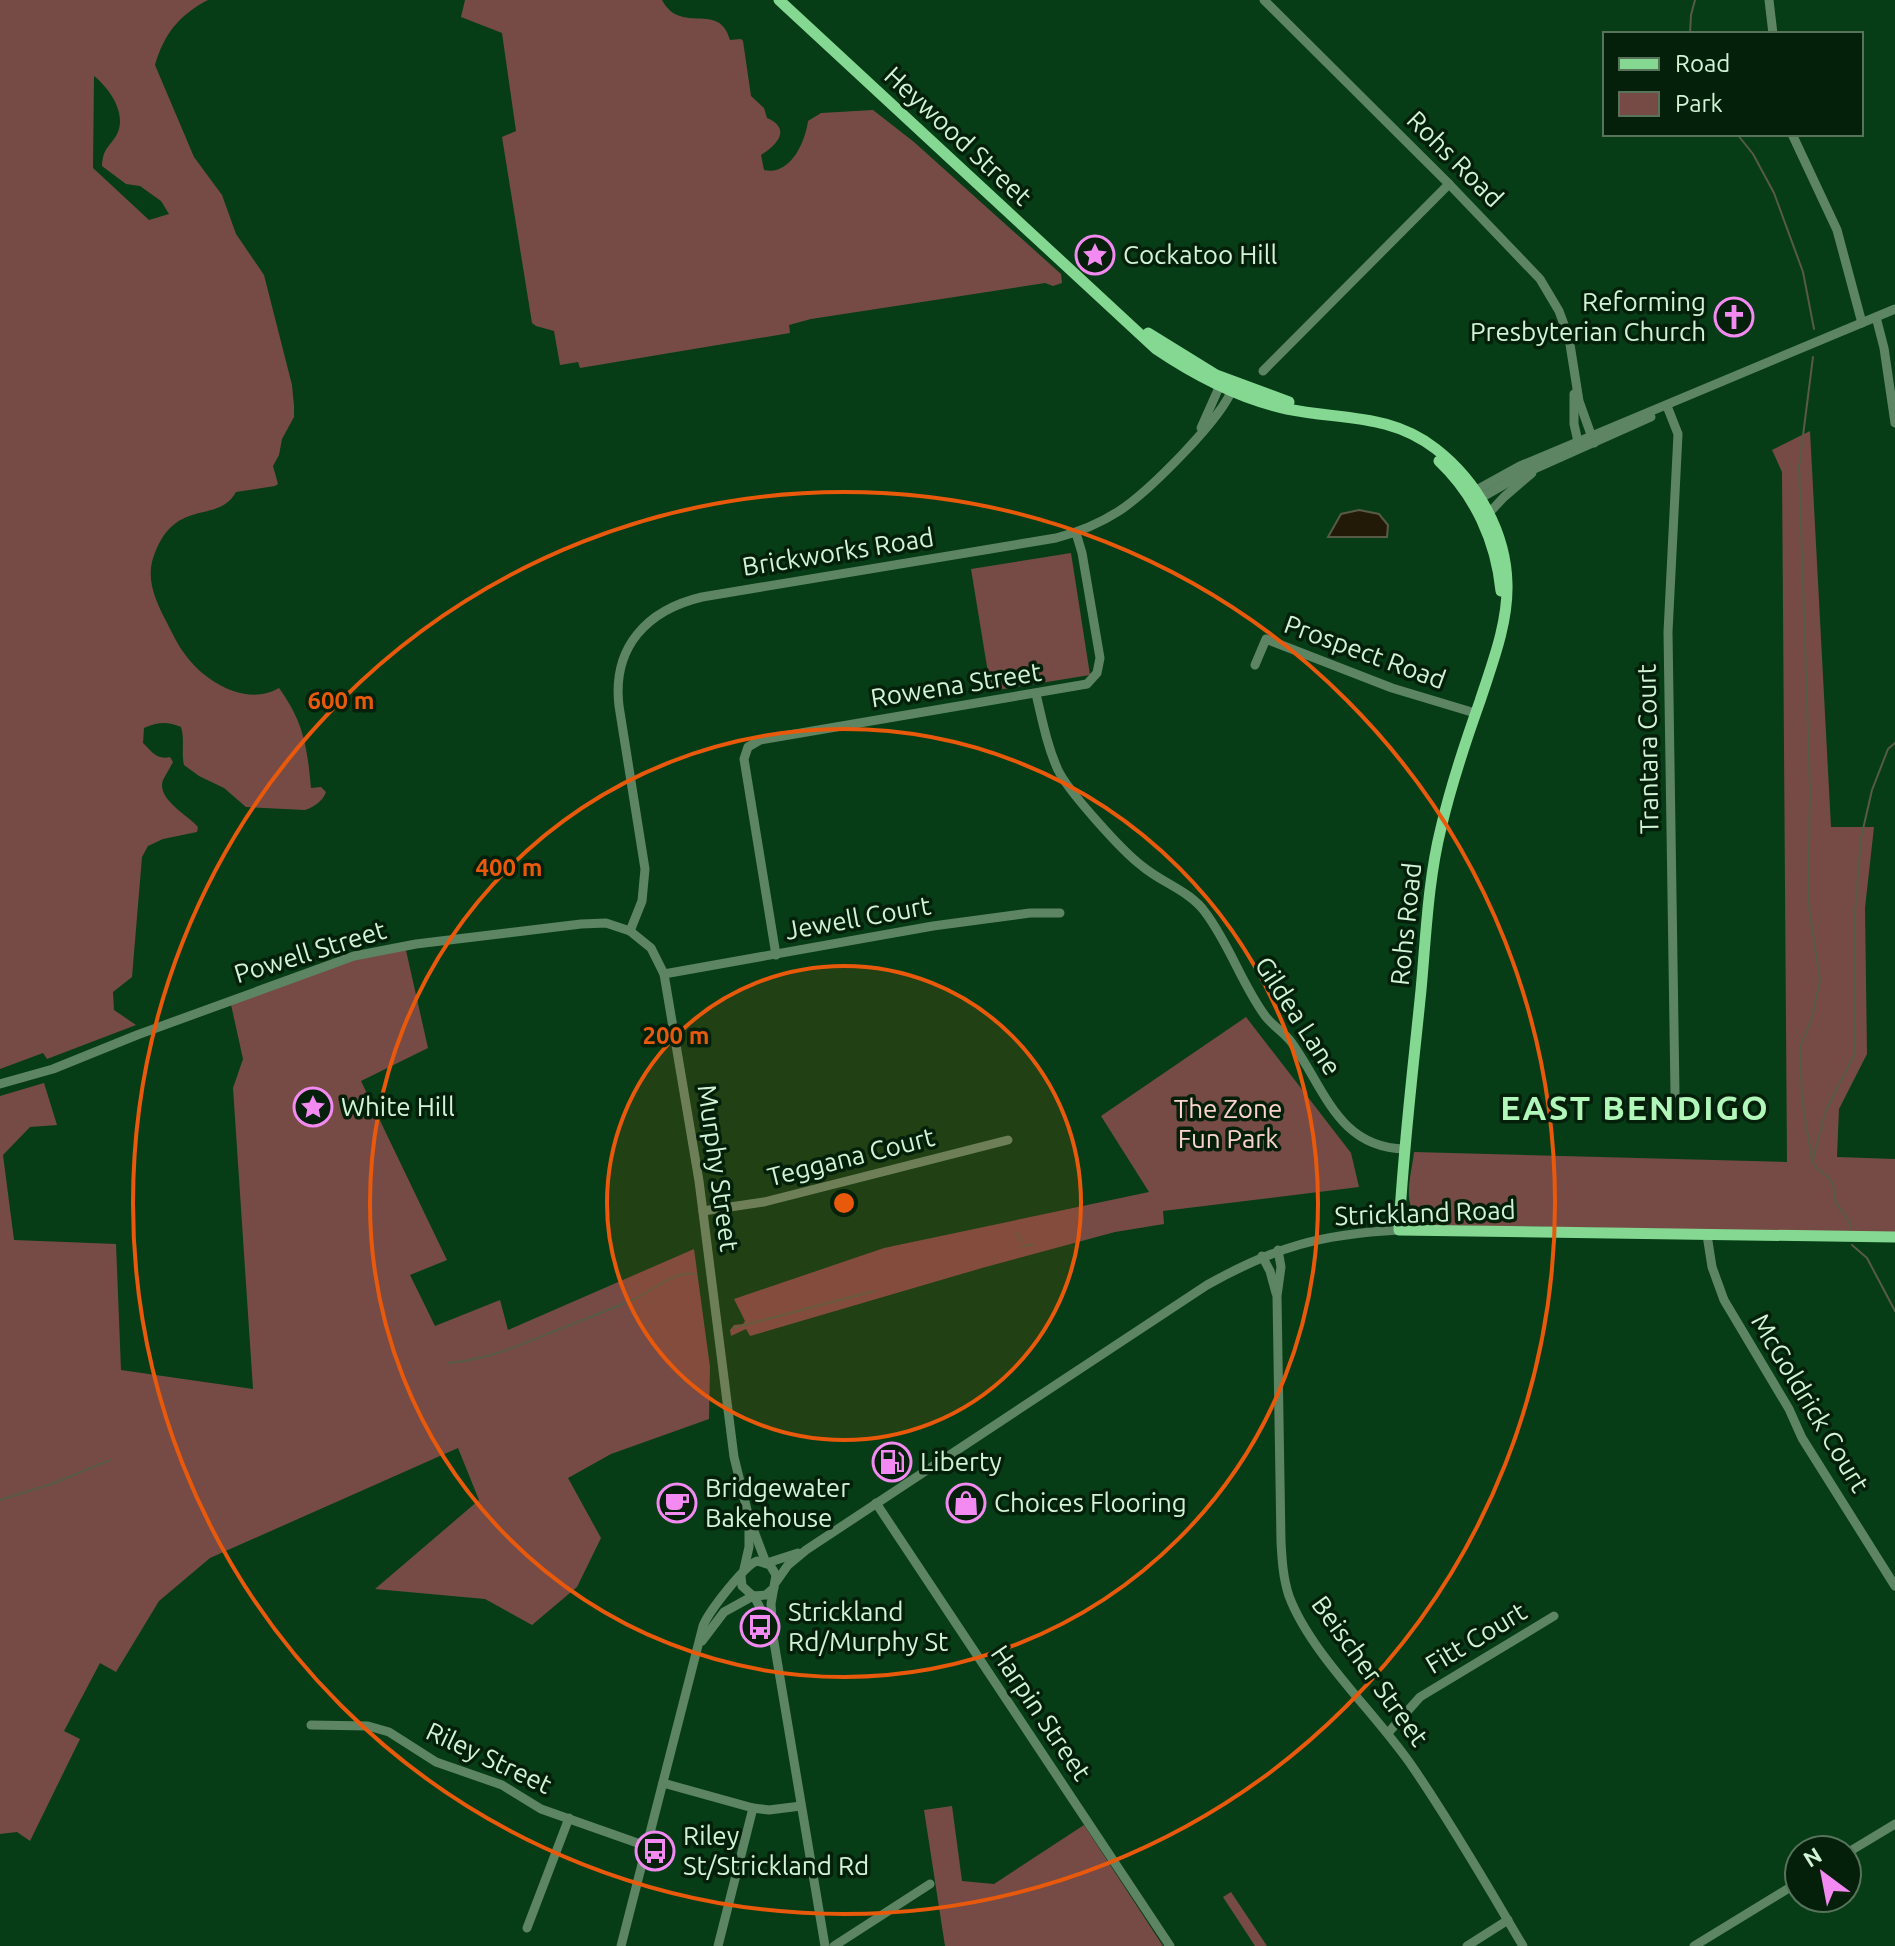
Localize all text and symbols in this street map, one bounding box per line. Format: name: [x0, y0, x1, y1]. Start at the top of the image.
legend: [1603, 32, 1863, 136]
text: Road: [1675, 50, 1730, 77]
street label: Heywood Street: [879, 60, 1038, 211]
text: Park: [1675, 90, 1723, 117]
street label: Rohs Road: [1401, 105, 1509, 213]
place icon: Cockatoo Hill: [1074, 234, 1116, 276]
place label: Cockatoo Hill: [1123, 240, 1277, 269]
place label: Reforming Presbyterian Church: [1470, 287, 1706, 346]
church icon: Reforming Presbyterian Church: [1713, 296, 1755, 338]
street label: Brickworks Road: [740, 522, 936, 581]
street label: Prospect Road: [1281, 609, 1450, 694]
street label: Rowena Street: [868, 657, 1043, 712]
street label: Trantara Court: [1632, 664, 1663, 834]
text: 600 m: [308, 687, 374, 714]
text: 400 m: [476, 854, 542, 881]
street label: Rohs Road: [1385, 861, 1426, 987]
street label: Jewell Court: [783, 890, 933, 945]
street label: Powell Street: [230, 915, 389, 988]
street label: Gildea Lane: [1249, 951, 1347, 1080]
text: 200 m: [643, 1022, 709, 1049]
street label: Murphy Street: [692, 1083, 745, 1253]
place icon: White Hill: [292, 1086, 334, 1128]
district label: EAST BENDIGO: [1500, 1088, 1770, 1126]
place label: White Hill: [341, 1092, 455, 1121]
park label: The Zone Fun Park: [1174, 1094, 1282, 1153]
street label: Teggana Court: [764, 1122, 937, 1191]
centre of rings: [830, 1189, 858, 1217]
street label: Strickland Road: [1334, 1195, 1516, 1230]
street label: McGoldrick Court: [1746, 1308, 1875, 1497]
fuel station icon: Liberty: [871, 1441, 913, 1483]
place label: Liberty: [920, 1447, 1002, 1476]
place label: Bridgewater Bakehouse: [705, 1473, 850, 1532]
cafe icon: Bridgewater Bakehouse: [656, 1482, 698, 1524]
shop icon: Choices Flooring: [945, 1482, 987, 1524]
place label: Choices Flooring: [994, 1488, 1187, 1517]
street label: Beischer Street: [1306, 1590, 1434, 1751]
street label: Fitt Court: [1420, 1596, 1531, 1679]
place label: Strickland Rd/Murphy St: [788, 1597, 948, 1656]
bus stop icon: Strickland Rd/Murphy St: [739, 1606, 781, 1648]
street label: Harpin Street: [986, 1640, 1097, 1786]
street label: Riley Street: [422, 1716, 556, 1799]
place label: Riley St/Strickland Rd: [683, 1821, 869, 1880]
bus stop icon: Riley St/Strickland Rd: [634, 1830, 676, 1872]
north arrow: [1783, 1834, 1863, 1914]
text: N: [1799, 1842, 1826, 1872]

